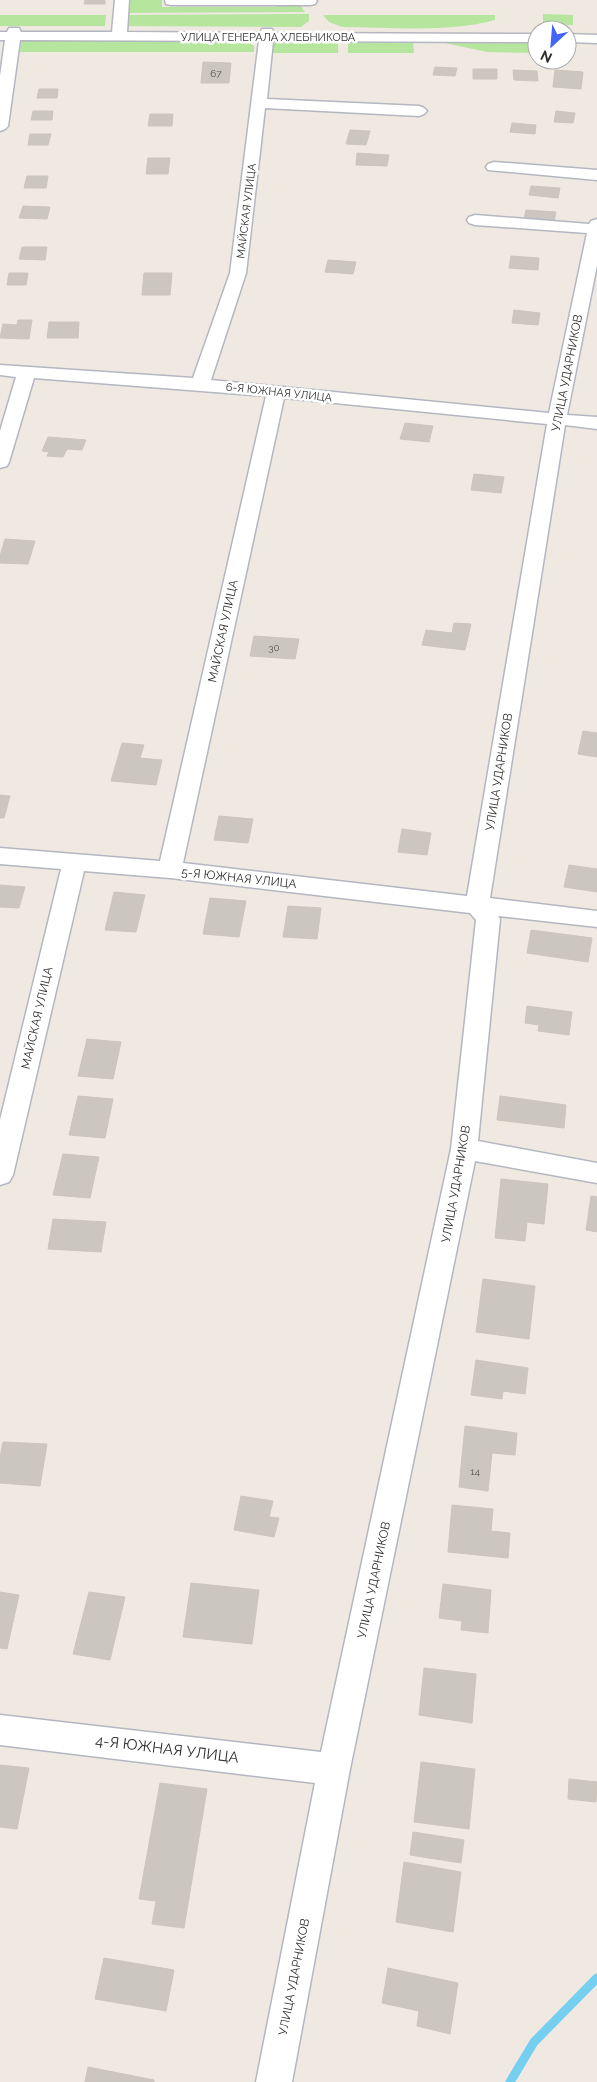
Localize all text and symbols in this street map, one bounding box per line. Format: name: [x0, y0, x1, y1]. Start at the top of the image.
north arrow: [527, 20, 577, 70]
street label: УЛИЦА ГЕНЕРАЛА ХЛЕБНИКОВА: [181, 31, 356, 44]
text: N: [538, 47, 555, 66]
house number: 67: [210, 68, 222, 79]
street label: МАЙСКАЯ УЛИЦА: [234, 162, 259, 259]
street label: УЛИЦА УДАРНИКОВ: [549, 313, 585, 433]
street label: 6-Я ЮЖНАЯ УЛИЦА: [225, 380, 333, 405]
street label: МАЙСКАЯ УЛИЦА: [205, 578, 241, 684]
house number: 30: [268, 642, 280, 653]
street label: УЛИЦА УДАРНИКОВ: [483, 712, 515, 832]
street label: 5-Я ЮЖНАЯ УЛИЦА: [181, 865, 297, 891]
street label: МАЙСКАЯ УЛИЦА: [18, 965, 56, 1071]
street label: УЛИЦА УДАРНИКОВ: [439, 1124, 473, 1244]
house number: 14: [470, 1466, 480, 1477]
street label: УЛИЦА УДАРНИКОВ: [355, 1520, 393, 1640]
street label: 4-Я ЮЖНАЯ УЛИЦА: [94, 1731, 240, 1767]
street label: УЛИЦА УДАРНИКОВ: [276, 1917, 312, 2037]

